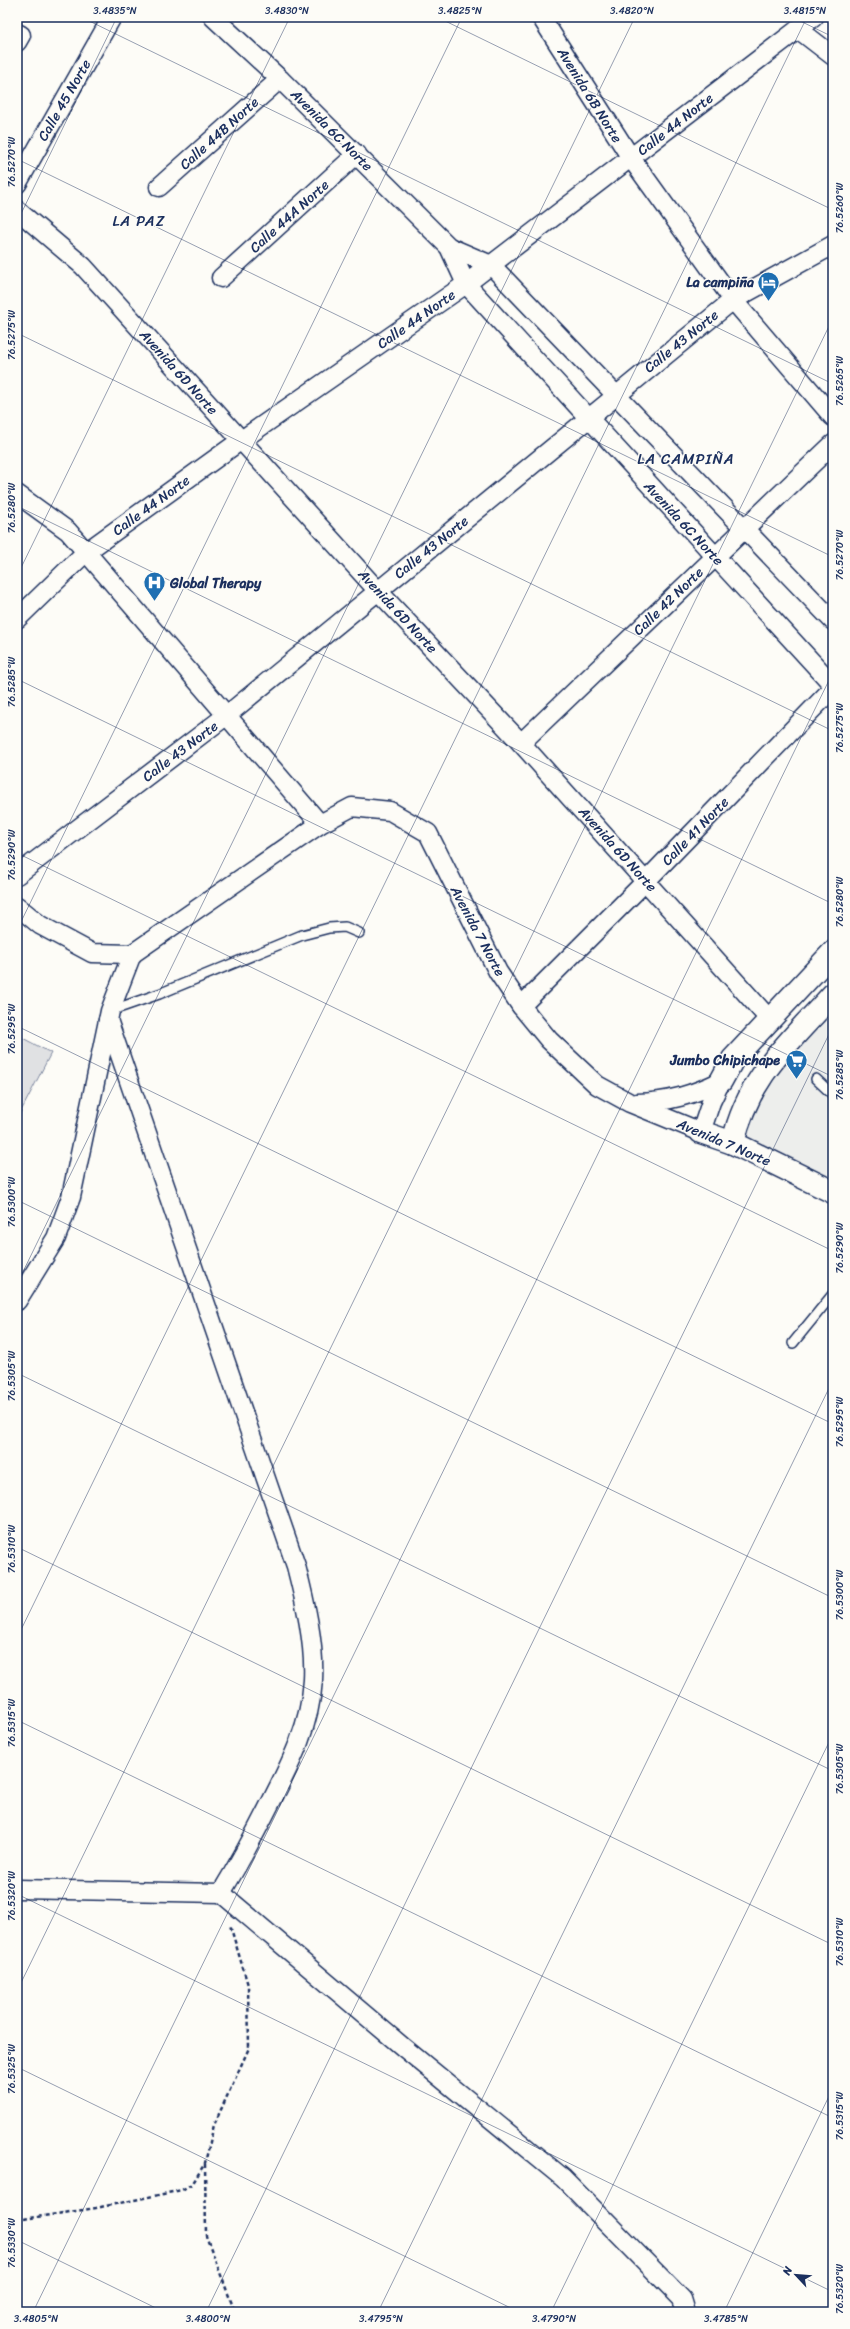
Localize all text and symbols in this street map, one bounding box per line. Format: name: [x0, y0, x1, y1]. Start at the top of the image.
text: 3.4835°N: [93, 2, 137, 20]
text: 3.4830°N: [265, 2, 309, 20]
text: 3.4825°N: [438, 2, 482, 20]
text: 3.4820°N: [610, 2, 654, 20]
text: 3.4815°N: [784, 2, 826, 20]
street label: Avenida 6B Norte: [550, 42, 629, 148]
street label: Calle 45 Norte: [31, 55, 98, 146]
street label: Avenida 6C Norte: [284, 82, 379, 178]
street label: Calle 44 Norte: [632, 86, 719, 162]
street label: Calle 44B Norte: [174, 90, 265, 176]
text: 76.5270°W: [3, 137, 21, 187]
street label: Calle 44A Norte: [244, 173, 335, 259]
text: 76.5260°W: [831, 183, 849, 233]
district label: LA PAZ: [112, 208, 166, 234]
hotel icon: La campiña: [756, 269, 782, 302]
place label: La campiña: [686, 270, 754, 295]
street label: Calle 44 Norte: [372, 283, 461, 356]
street label: Calle 43 Norte: [638, 303, 724, 380]
text: 76.5275°W: [3, 310, 21, 360]
street label: Avenida 6D Norte: [132, 323, 224, 421]
text: 76.5265°W: [831, 356, 849, 406]
district label: LA CAMPIÑA: [637, 446, 735, 472]
street label: Calle 44 Norte: [107, 468, 196, 542]
street label: Avenida 6C Norte: [637, 474, 730, 572]
text: 76.5280°W: [3, 482, 21, 533]
street label: Calle 43 Norte: [388, 509, 474, 586]
text: 76.5270°W: [831, 530, 849, 580]
street label: Calle 42 Norte: [627, 561, 710, 642]
street label: Avenida 6D Norte: [351, 562, 444, 659]
hospital icon: Global Therapy: [141, 570, 167, 603]
place label: Global Therapy: [169, 571, 262, 596]
text: 76.5285°W: [3, 657, 21, 707]
text: 76.5275°W: [831, 703, 849, 753]
street label: Calle 43 Norte: [137, 714, 224, 789]
street label: Calle 41 Norte: [656, 791, 735, 872]
street label: Avenida 6D Norte: [571, 800, 663, 898]
text: 76.5290°W: [3, 829, 21, 880]
text: 76.5280°W: [831, 876, 849, 927]
street label: Avenida 7 Norte: [443, 880, 512, 981]
text: 76.5295°W: [3, 1003, 21, 1054]
supermarket icon: Jumbo Chipichape: [783, 1047, 809, 1080]
place label: Jumbo Chipichape: [669, 1048, 780, 1073]
text: 76.5285°W: [831, 1050, 849, 1100]
street label: Avenida 7 Norte: [672, 1111, 775, 1173]
text: 76.5300°W: [3, 1176, 21, 1227]
text: 76.5290°W: [831, 1222, 849, 1273]
text: 76.5305°W: [3, 1350, 21, 1401]
text: 76.5295°W: [831, 1396, 849, 1447]
text: 76.5310°W: [3, 1524, 21, 1573]
text: 76.5300°W: [831, 1569, 849, 1620]
text: 76.5315°W: [3, 1699, 21, 1747]
text: 76.5305°W: [831, 1743, 849, 1794]
text: 76.5320°W: [3, 1871, 21, 1921]
text: 76.5310°W: [831, 1917, 849, 1966]
text: 76.5325°W: [3, 2044, 21, 2094]
text: 76.5315°W: [831, 2092, 849, 2140]
text: 76.5330°W: [3, 2218, 21, 2268]
north arrow: [776, 2255, 816, 2295]
text: N: [777, 2263, 798, 2279]
text: 76.5320°W: [831, 2264, 849, 2314]
text: 3.4805°N: [14, 2310, 58, 2328]
text: 3.4800°N: [186, 2310, 230, 2328]
text: 3.4795°N: [359, 2310, 403, 2328]
text: 3.4790°N: [532, 2310, 576, 2328]
text: 3.4785°N: [704, 2310, 748, 2328]

